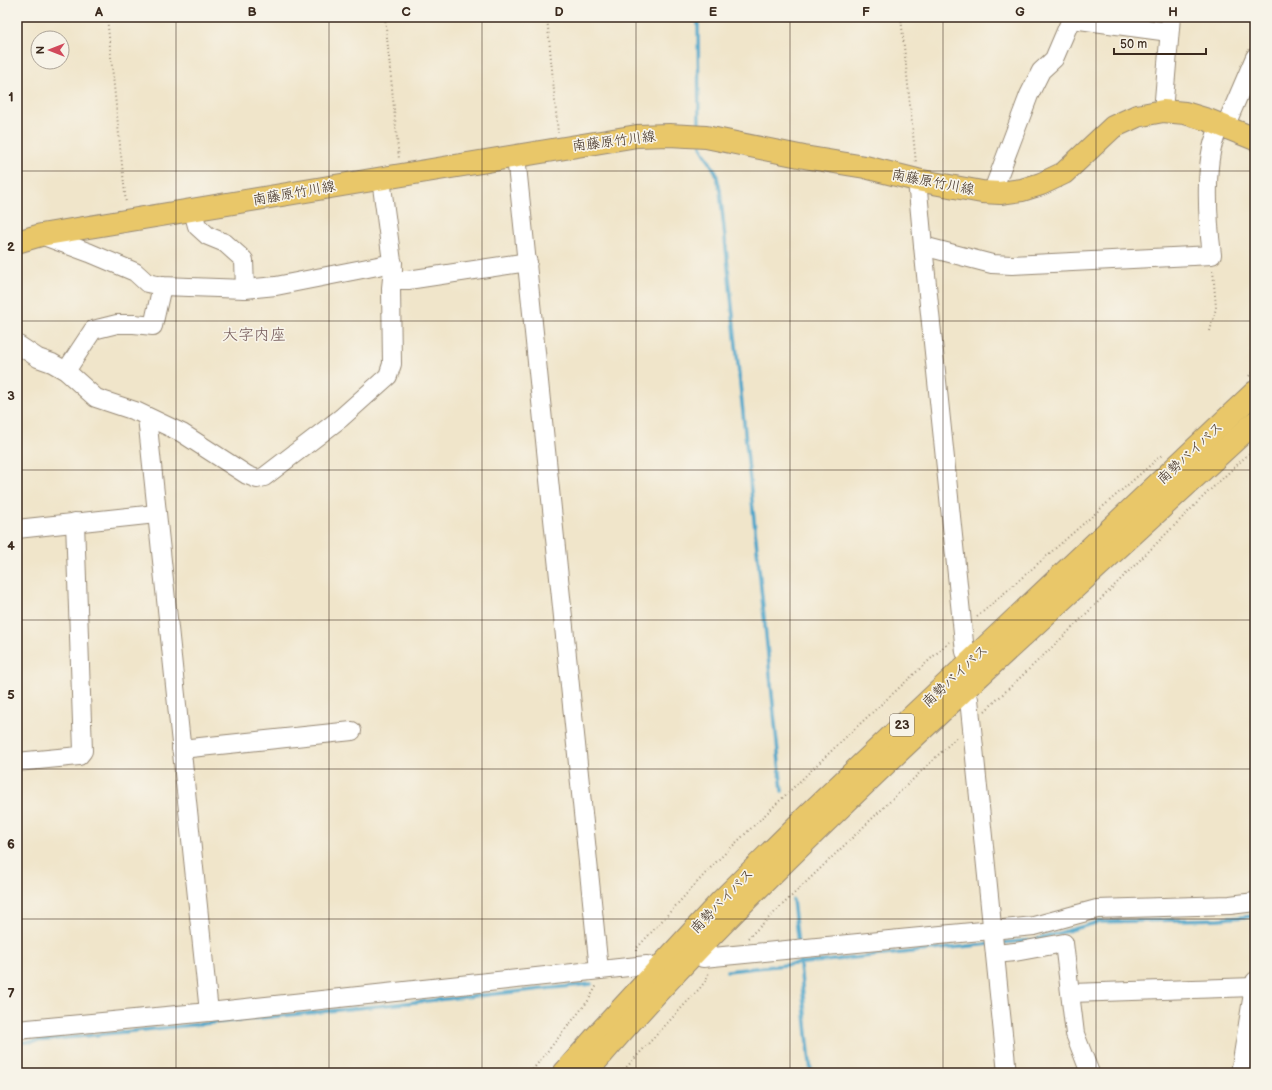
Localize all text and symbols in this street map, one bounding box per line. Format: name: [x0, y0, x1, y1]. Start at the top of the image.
text: A: [94, 4, 103, 20]
text: B: [247, 4, 257, 20]
text: C: [401, 4, 411, 20]
text: D: [554, 4, 564, 20]
text: E: [709, 4, 718, 20]
text: F: [862, 4, 870, 20]
text: G: [1015, 4, 1025, 20]
text: H: [1168, 4, 1178, 20]
north arrow: [30, 30, 70, 70]
scale bar: [1114, 30, 1206, 56]
text: 50 m: [1120, 37, 1147, 52]
text: N: [34, 46, 47, 54]
text: 1: [8, 89, 14, 105]
street label: 南藤原竹川線: [571, 127, 657, 155]
street label: 南藤原竹川線: [890, 166, 976, 198]
street label: 南藤原竹川線: [251, 177, 337, 209]
text: 2: [7, 239, 15, 255]
district label: 大字内座: [222, 326, 286, 345]
text: 3: [7, 388, 15, 404]
street label: 南勢バイパス: [1154, 418, 1226, 488]
text: 4: [7, 538, 15, 554]
street label: 南勢バイパス: [919, 641, 991, 711]
text: 5: [7, 687, 15, 703]
road number: 23: [890, 714, 914, 736]
text: 6: [7, 836, 15, 852]
street label: 南勢バイパス: [687, 865, 757, 937]
text: 7: [7, 986, 15, 1002]

